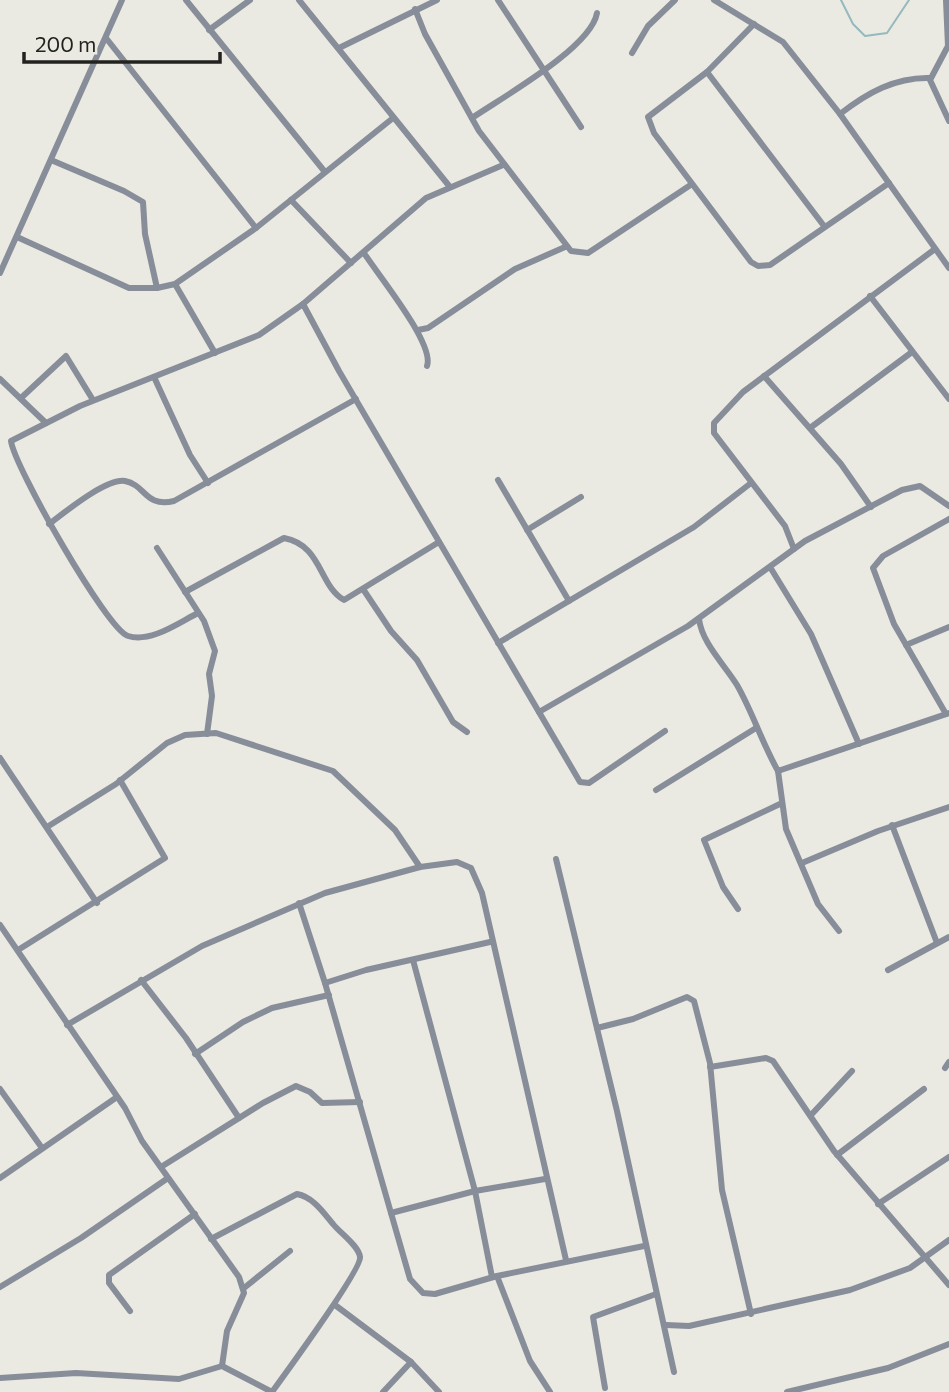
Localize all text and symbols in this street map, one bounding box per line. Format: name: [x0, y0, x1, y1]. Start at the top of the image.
scale bar: [24, 21, 220, 65]
text: 200 m: [35, 31, 96, 56]

